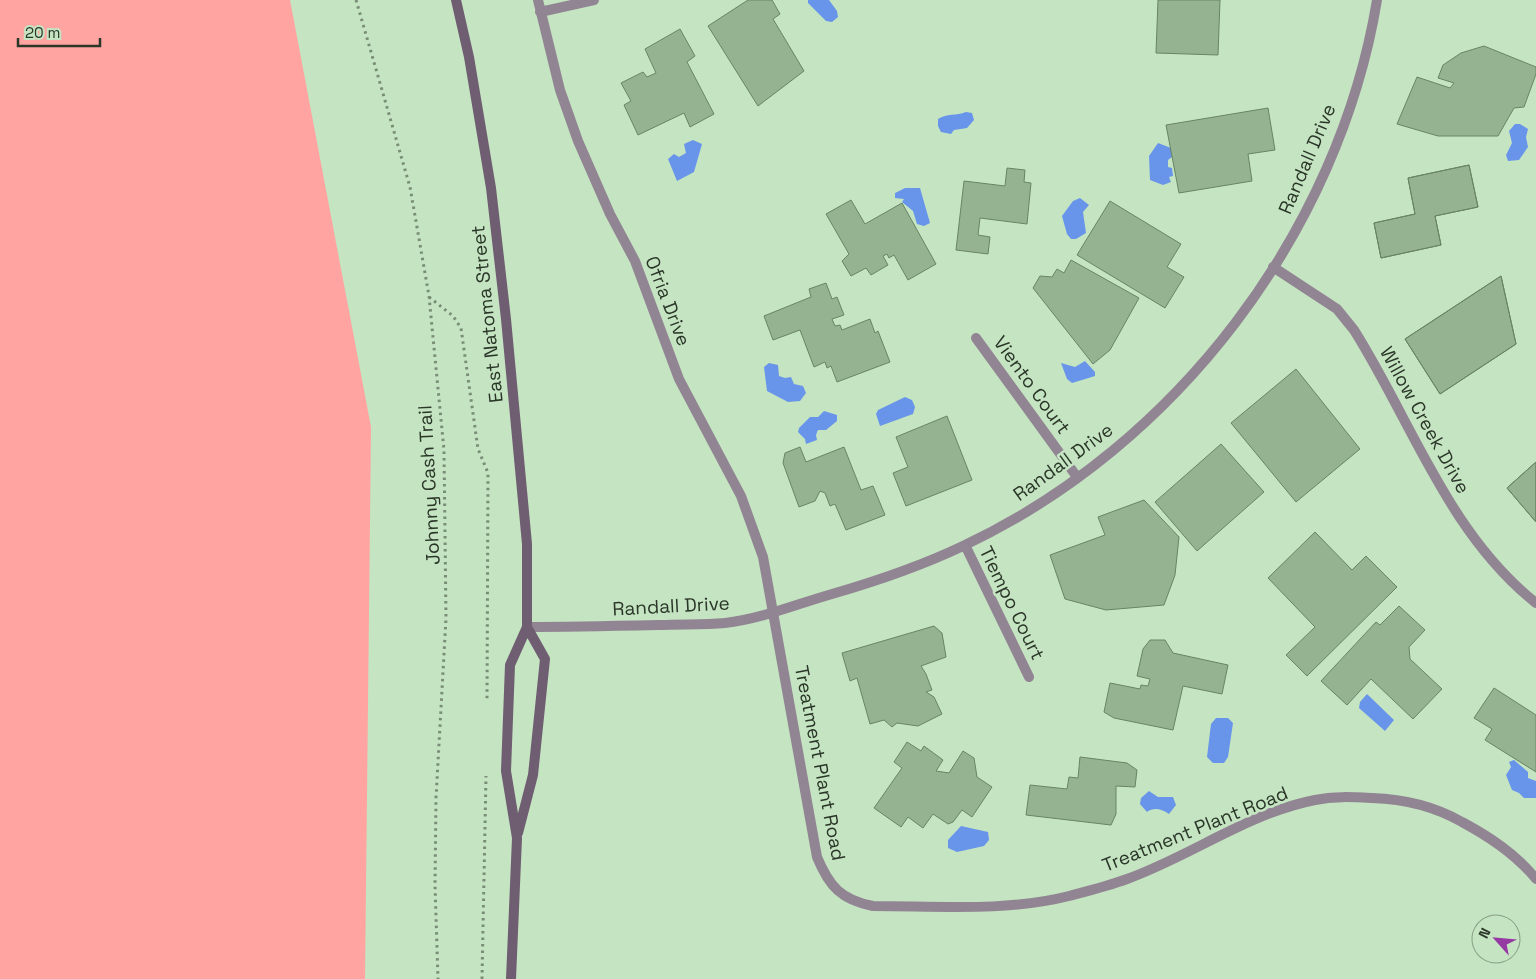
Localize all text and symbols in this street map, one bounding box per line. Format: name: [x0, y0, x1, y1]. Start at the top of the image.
scale bar: [18, 15, 100, 47]
text: 20 m: [25, 23, 60, 42]
street label: Randall Drive: [1273, 100, 1341, 218]
street label: East Natoma Street: [465, 224, 509, 404]
street label: Ofria Drive: [639, 253, 697, 349]
street label: Viento Court: [988, 331, 1076, 439]
street label: Willow Creek Drive: [1374, 342, 1476, 498]
street label: Johnny Cash Trail: [412, 405, 446, 565]
street label: Randall Drive: [1008, 417, 1118, 507]
street label: Tiempo Court: [974, 542, 1050, 664]
street label: Randall Drive: [612, 590, 730, 622]
street label: Treatment Plant Road: [789, 663, 851, 863]
street label: Treatment Plant Road: [1098, 780, 1292, 878]
north arrow: [1471, 914, 1521, 964]
text: N: [1474, 925, 1495, 941]

